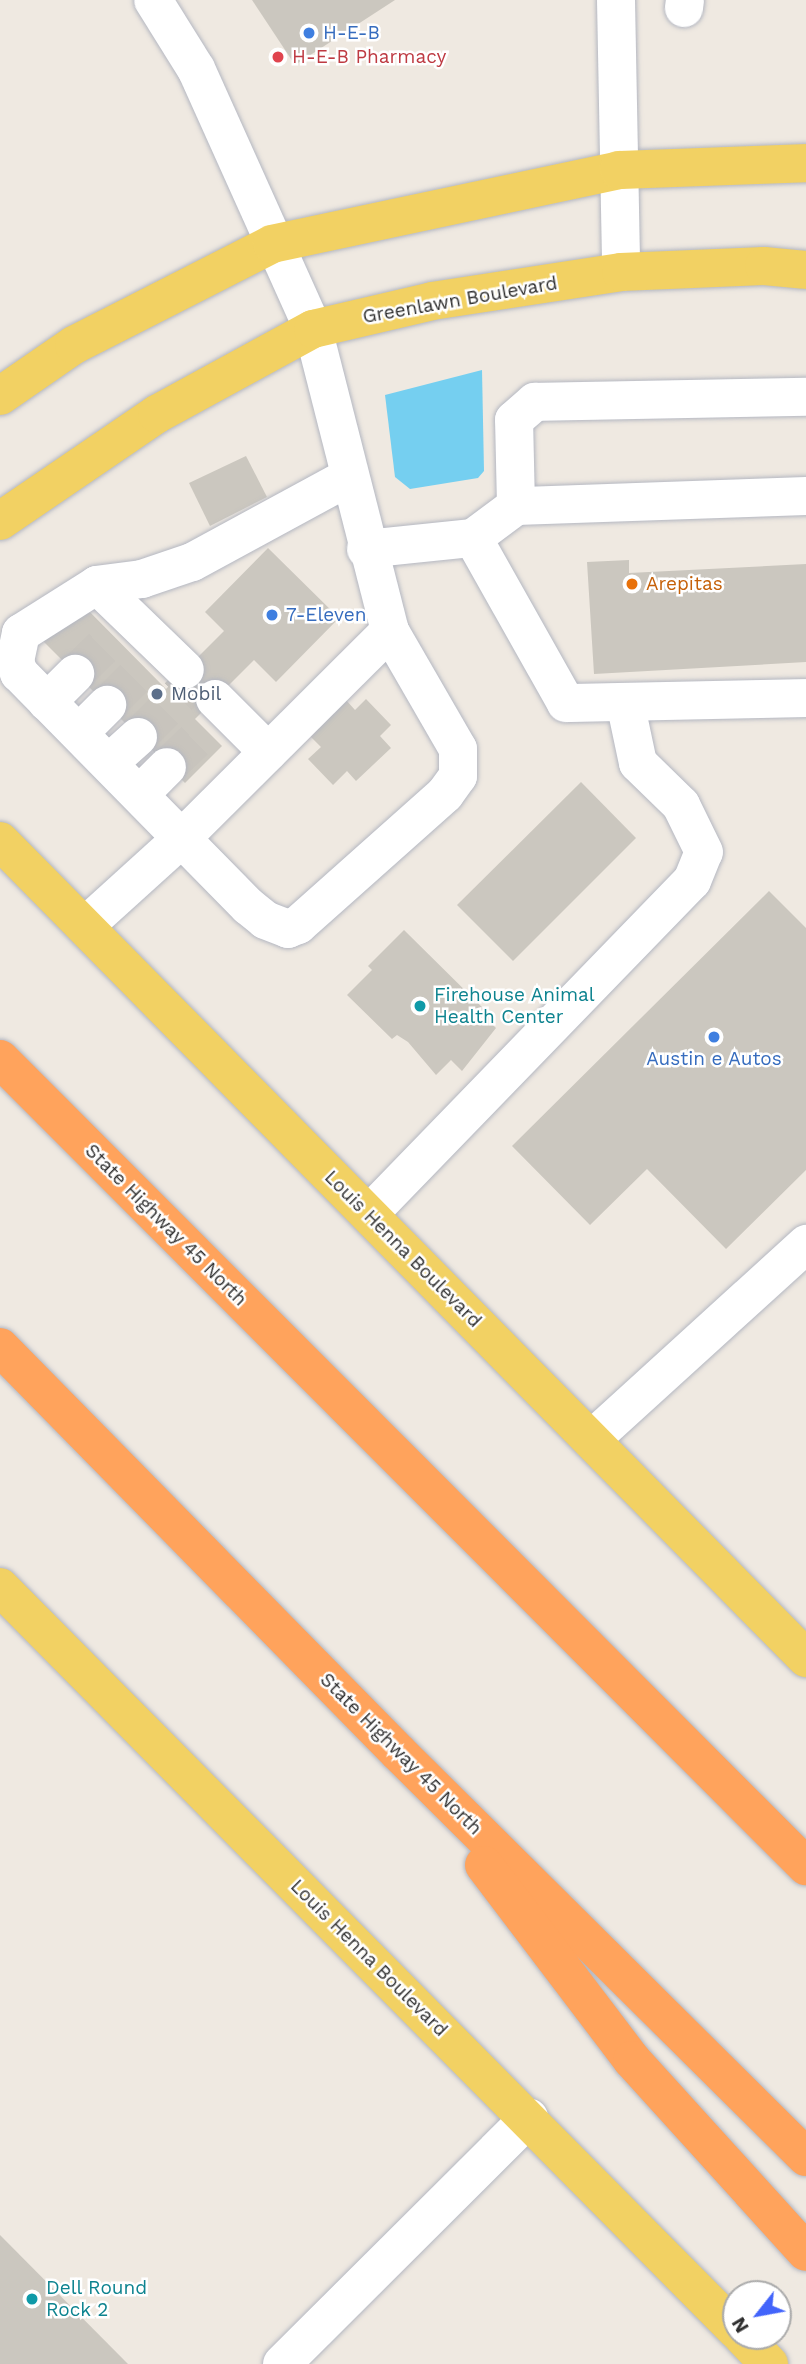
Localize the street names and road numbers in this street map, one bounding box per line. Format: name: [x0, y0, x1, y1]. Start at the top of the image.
street label: Greenlawn Boulevard: [361, 272, 559, 328]
street label: State Highway 45 North: [80, 1139, 252, 1311]
street label: Louis Henna Boulevard: [320, 1166, 486, 1332]
street label: State Highway 45 North: [315, 1668, 487, 1840]
street label: Louis Henna Boulevard: [286, 1875, 452, 2041]

